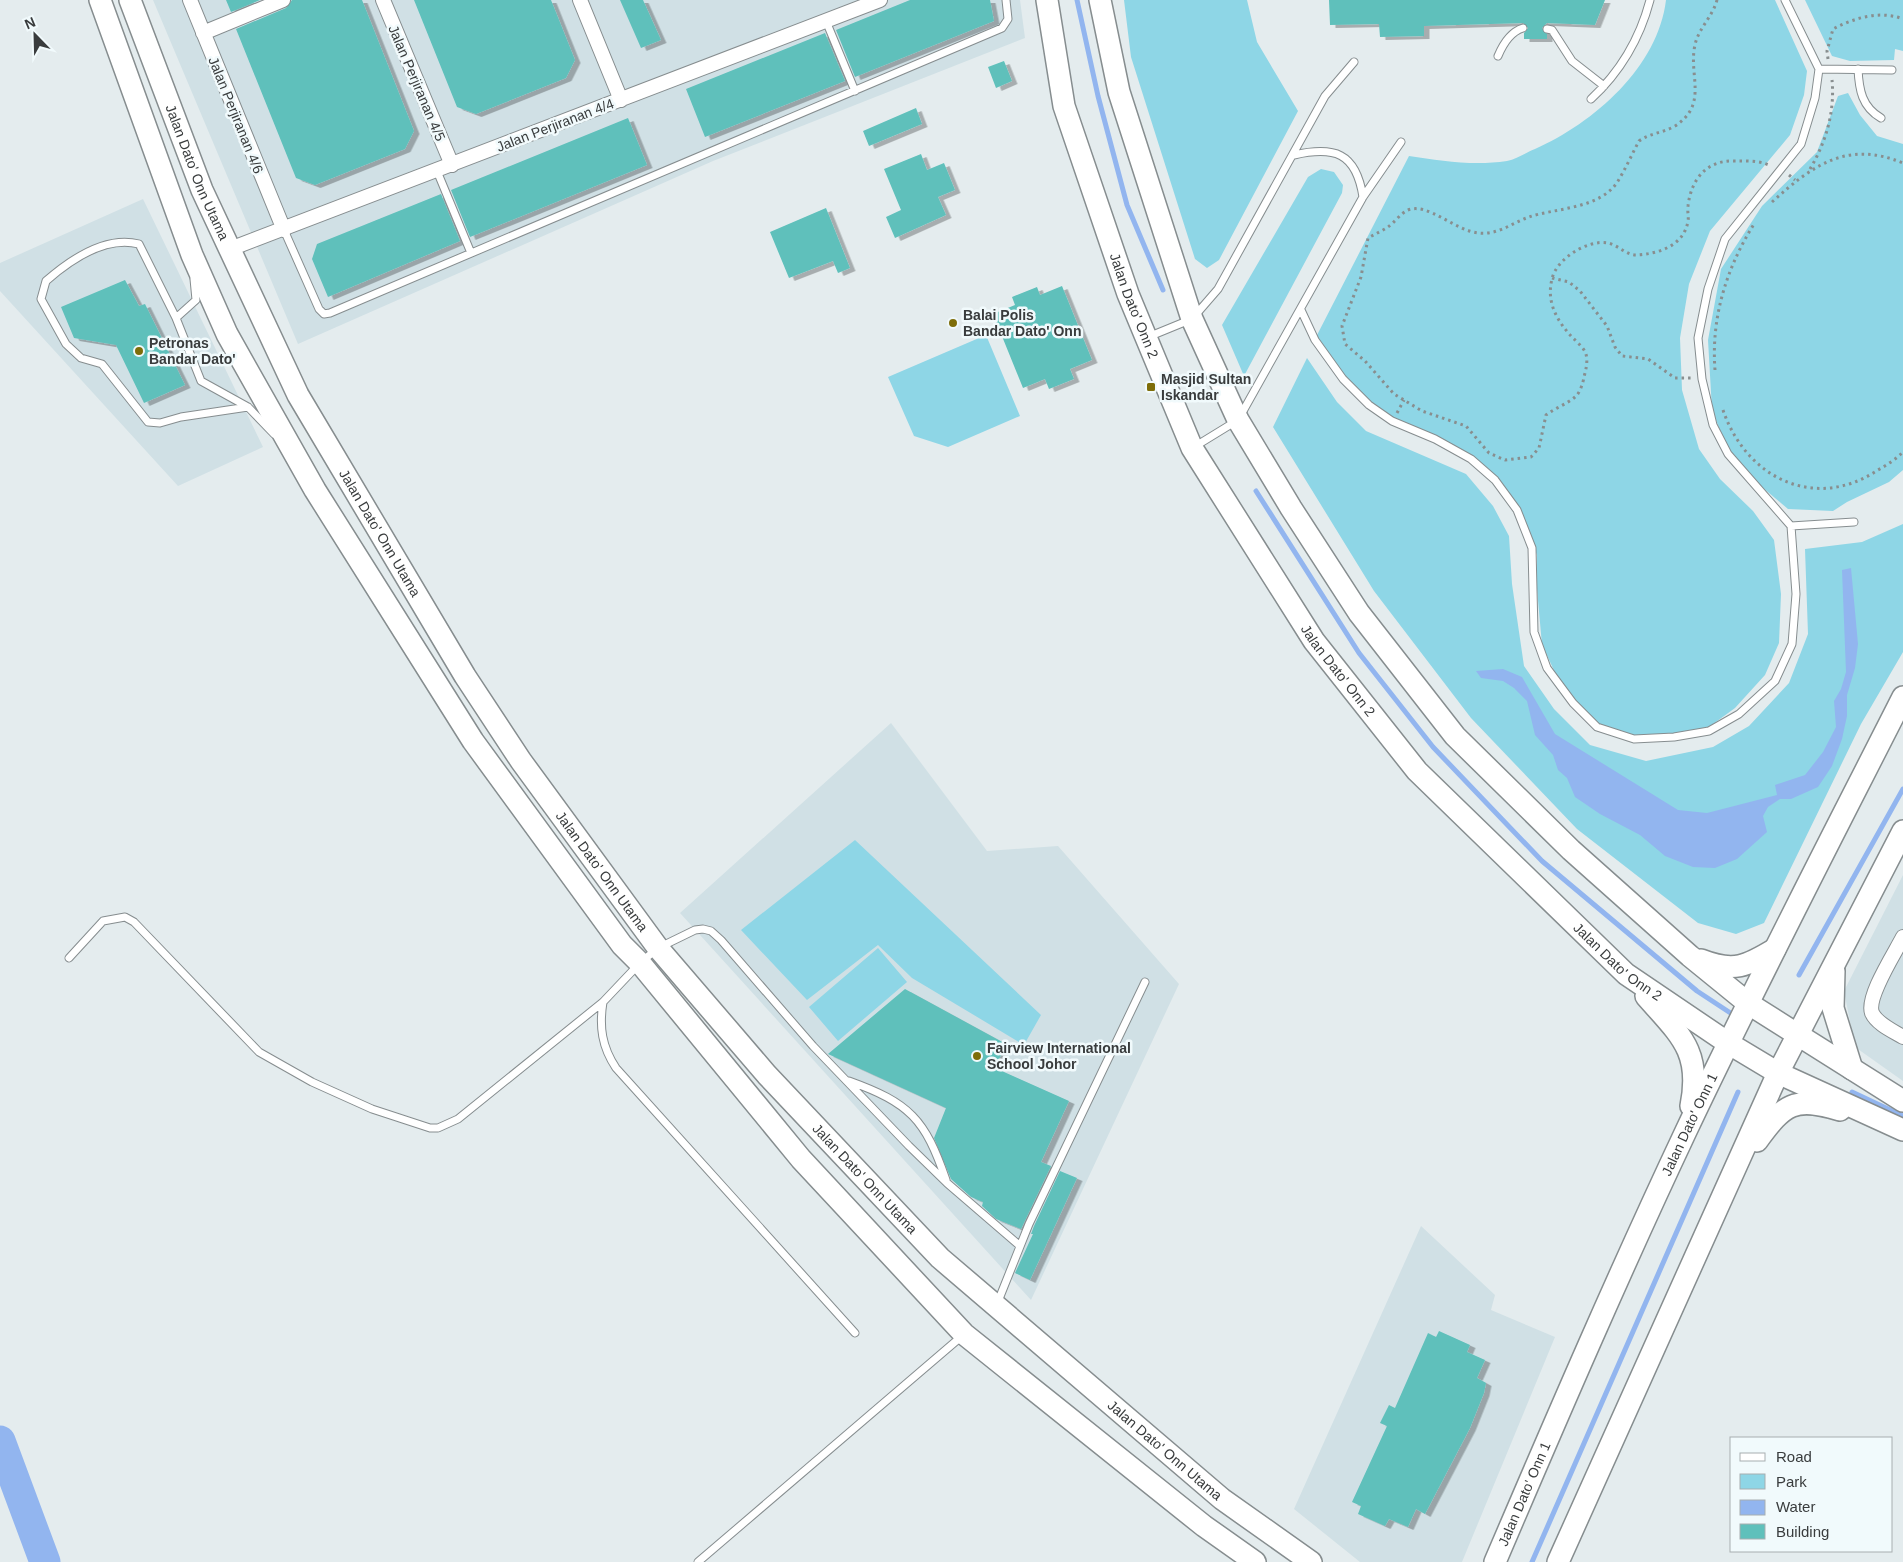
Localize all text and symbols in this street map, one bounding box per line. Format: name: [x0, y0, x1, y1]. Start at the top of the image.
north arrow: [10, 10, 60, 60]
text: N: [22, 14, 38, 32]
street label: Jalan Perjiranan 4/5: [385, 23, 449, 144]
street label: Jalan Perjiranan 4/6: [205, 54, 267, 176]
street label: Jalan Perjiranan 4/4: [494, 95, 616, 155]
street label: Jalan Dato' Onn Utama: [162, 102, 232, 243]
street label: Jalan Dato' Onn 2: [1107, 251, 1162, 361]
place label: Balai Polis Bandar Dato' Onn: [963, 307, 1081, 339]
marker: Balai Polis Bandar Dato' Onn: [947, 317, 959, 329]
place label: Petronas Bandar Dato': [149, 335, 236, 367]
marker: Petronas Bandar Dato': [133, 345, 145, 357]
place label: Masjid Sultan Iskandar: [1161, 371, 1251, 403]
marker: Masjid Sultan Iskandar: [1145, 381, 1157, 393]
street label: Jalan Dato' Onn Utama: [336, 466, 424, 600]
street label: Jalan Dato' Onn 2: [1298, 622, 1379, 720]
street label: Jalan Dato' Onn Utama: [552, 808, 651, 935]
street label: Jalan Dato' Onn 2: [1570, 919, 1665, 1004]
place label: Fairview International School Johor: [987, 1040, 1131, 1072]
marker: Fairview International School Johor: [971, 1050, 983, 1062]
street label: Jalan Dato' Onn 1: [1658, 1070, 1721, 1178]
street label: Jalan Dato' Onn Utama: [809, 1120, 921, 1237]
street label: Jalan Dato' Onn Utama: [1104, 1397, 1225, 1504]
legend: [1730, 1437, 1893, 1552]
street label: Jalan Dato' Onn 1: [1495, 1439, 1554, 1548]
text: Road: [1776, 1448, 1812, 1465]
text: Park: [1776, 1473, 1807, 1490]
text: Water: [1776, 1498, 1815, 1515]
text: Building: [1776, 1523, 1829, 1540]

